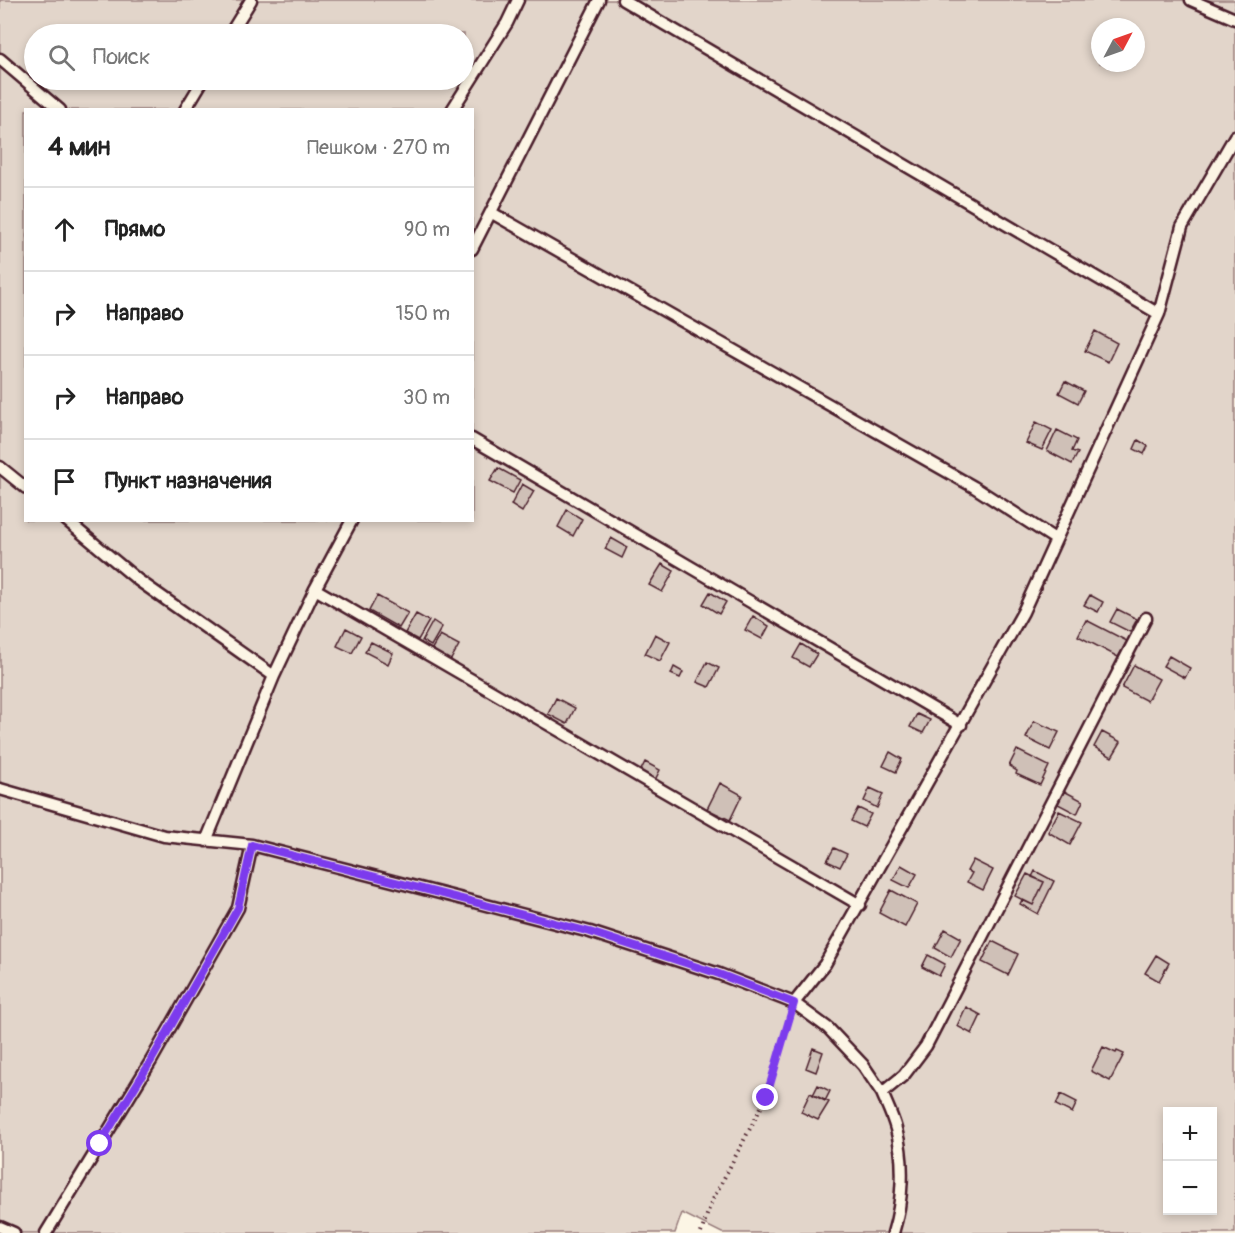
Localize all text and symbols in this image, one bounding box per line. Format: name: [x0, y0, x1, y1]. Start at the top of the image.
north arrow: [1091, 18, 1145, 72]
search box: [24, 24, 474, 90]
icon: search: [45, 41, 78, 74]
text: Поиск: [93, 43, 150, 71]
text: 4 мин: [48, 131, 110, 163]
text: Пешком · 270 m: [307, 135, 450, 160]
icon: ahead: [48, 213, 81, 246]
text: Прямо: [105, 215, 165, 243]
text: 90 m: [404, 217, 450, 242]
icon: right: [48, 297, 81, 330]
text: Направо: [105, 299, 184, 327]
text: 150 m: [396, 301, 450, 326]
icon: right: [48, 381, 81, 414]
text: Направо: [105, 383, 184, 411]
text: 30 m: [403, 385, 450, 410]
icon: arrive: [48, 465, 81, 498]
text: Пункт назначения: [105, 467, 272, 495]
route end: [752, 1084, 778, 1110]
map controls: [1163, 1107, 1217, 1215]
button: +: [1163, 1107, 1217, 1161]
route start: [86, 1130, 112, 1156]
button: −: [1163, 1161, 1217, 1215]

